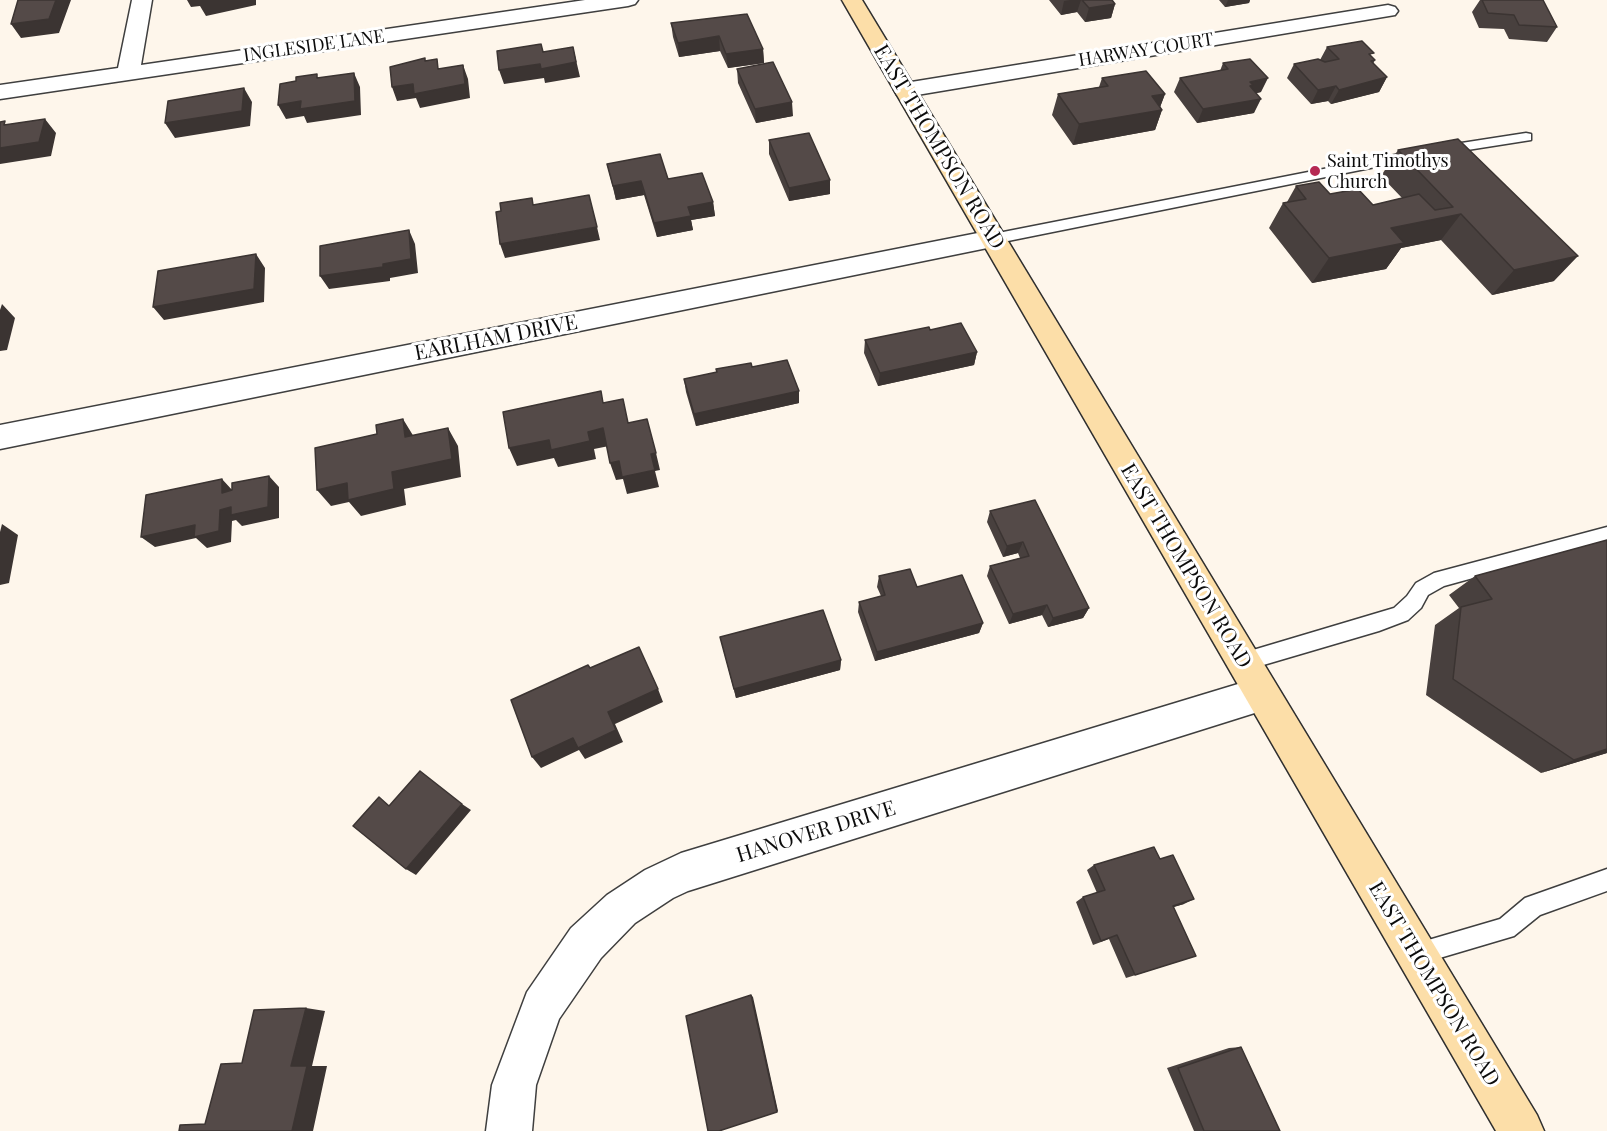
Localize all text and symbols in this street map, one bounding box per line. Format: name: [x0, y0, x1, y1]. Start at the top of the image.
street label: INGLESIDE LANE: [242, 25, 386, 67]
street label: HARWAY COURT: [1077, 29, 1215, 71]
street label: EAST THOMPSON ROAD: [868, 40, 1010, 254]
place label: Saint Timothys Church: [1327, 150, 1449, 192]
marker: Saint Timothys Church: [1308, 164, 1322, 178]
street label: EARLHAM DRIVE: [412, 310, 580, 366]
street label: EAST THOMPSON ROAD: [1115, 459, 1257, 673]
street label: HANOVER DRIVE: [733, 796, 899, 868]
street label: EAST THOMPSON ROAD: [1363, 877, 1505, 1091]

